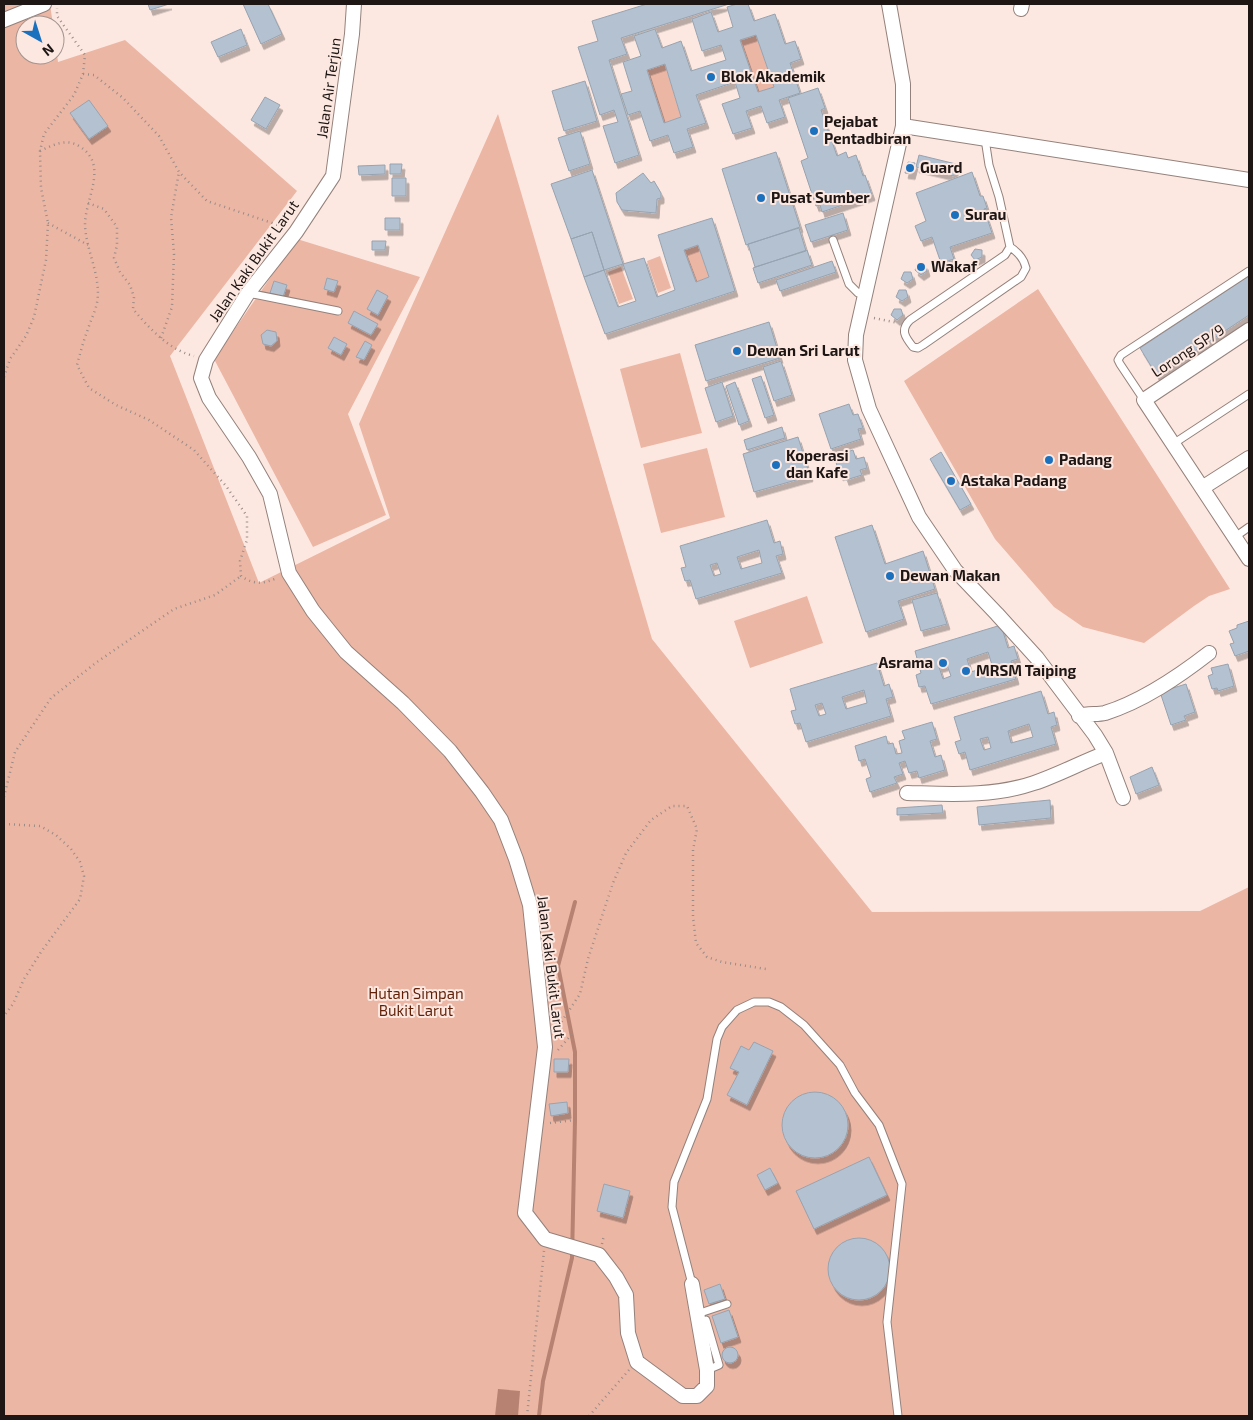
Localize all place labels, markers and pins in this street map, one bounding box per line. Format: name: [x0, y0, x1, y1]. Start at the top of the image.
place label: Blok Akademik: [721, 67, 826, 85]
marker: Blok Akademik: [705, 71, 717, 83]
place label: Pejabat Pentadbiran: [824, 112, 911, 147]
marker: Pejabat Pentadbiran: [808, 125, 820, 137]
place label: Guard: [920, 158, 962, 176]
marker: Guard: [904, 162, 916, 174]
place label: Pusat Sumber: [771, 188, 870, 206]
marker: Pusat Sumber: [755, 192, 767, 204]
place label: Surau: [965, 205, 1007, 223]
marker: Surau: [949, 209, 961, 221]
place label: Wakaf: [931, 257, 978, 275]
marker: Wakaf: [915, 261, 927, 273]
place label: Dewan Sri Larut: [747, 341, 860, 359]
marker: Dewan Sri Larut: [731, 345, 743, 357]
place label: Koperasi dan Kafe: [786, 446, 849, 481]
place label: Padang: [1059, 450, 1112, 468]
marker: Padang: [1043, 454, 1055, 466]
marker: Koperasi dan Kafe: [770, 459, 782, 471]
place label: Astaka Padang: [961, 471, 1067, 489]
marker: Astaka Padang: [945, 475, 957, 487]
place label: Dewan Makan: [900, 566, 1000, 584]
marker: Dewan Makan: [884, 570, 896, 582]
place label: Asrama: [879, 653, 933, 671]
marker: Asrama: [937, 657, 949, 669]
place label: MRSM Taiping: [976, 661, 1076, 679]
marker: MRSM Taiping: [960, 665, 972, 677]

